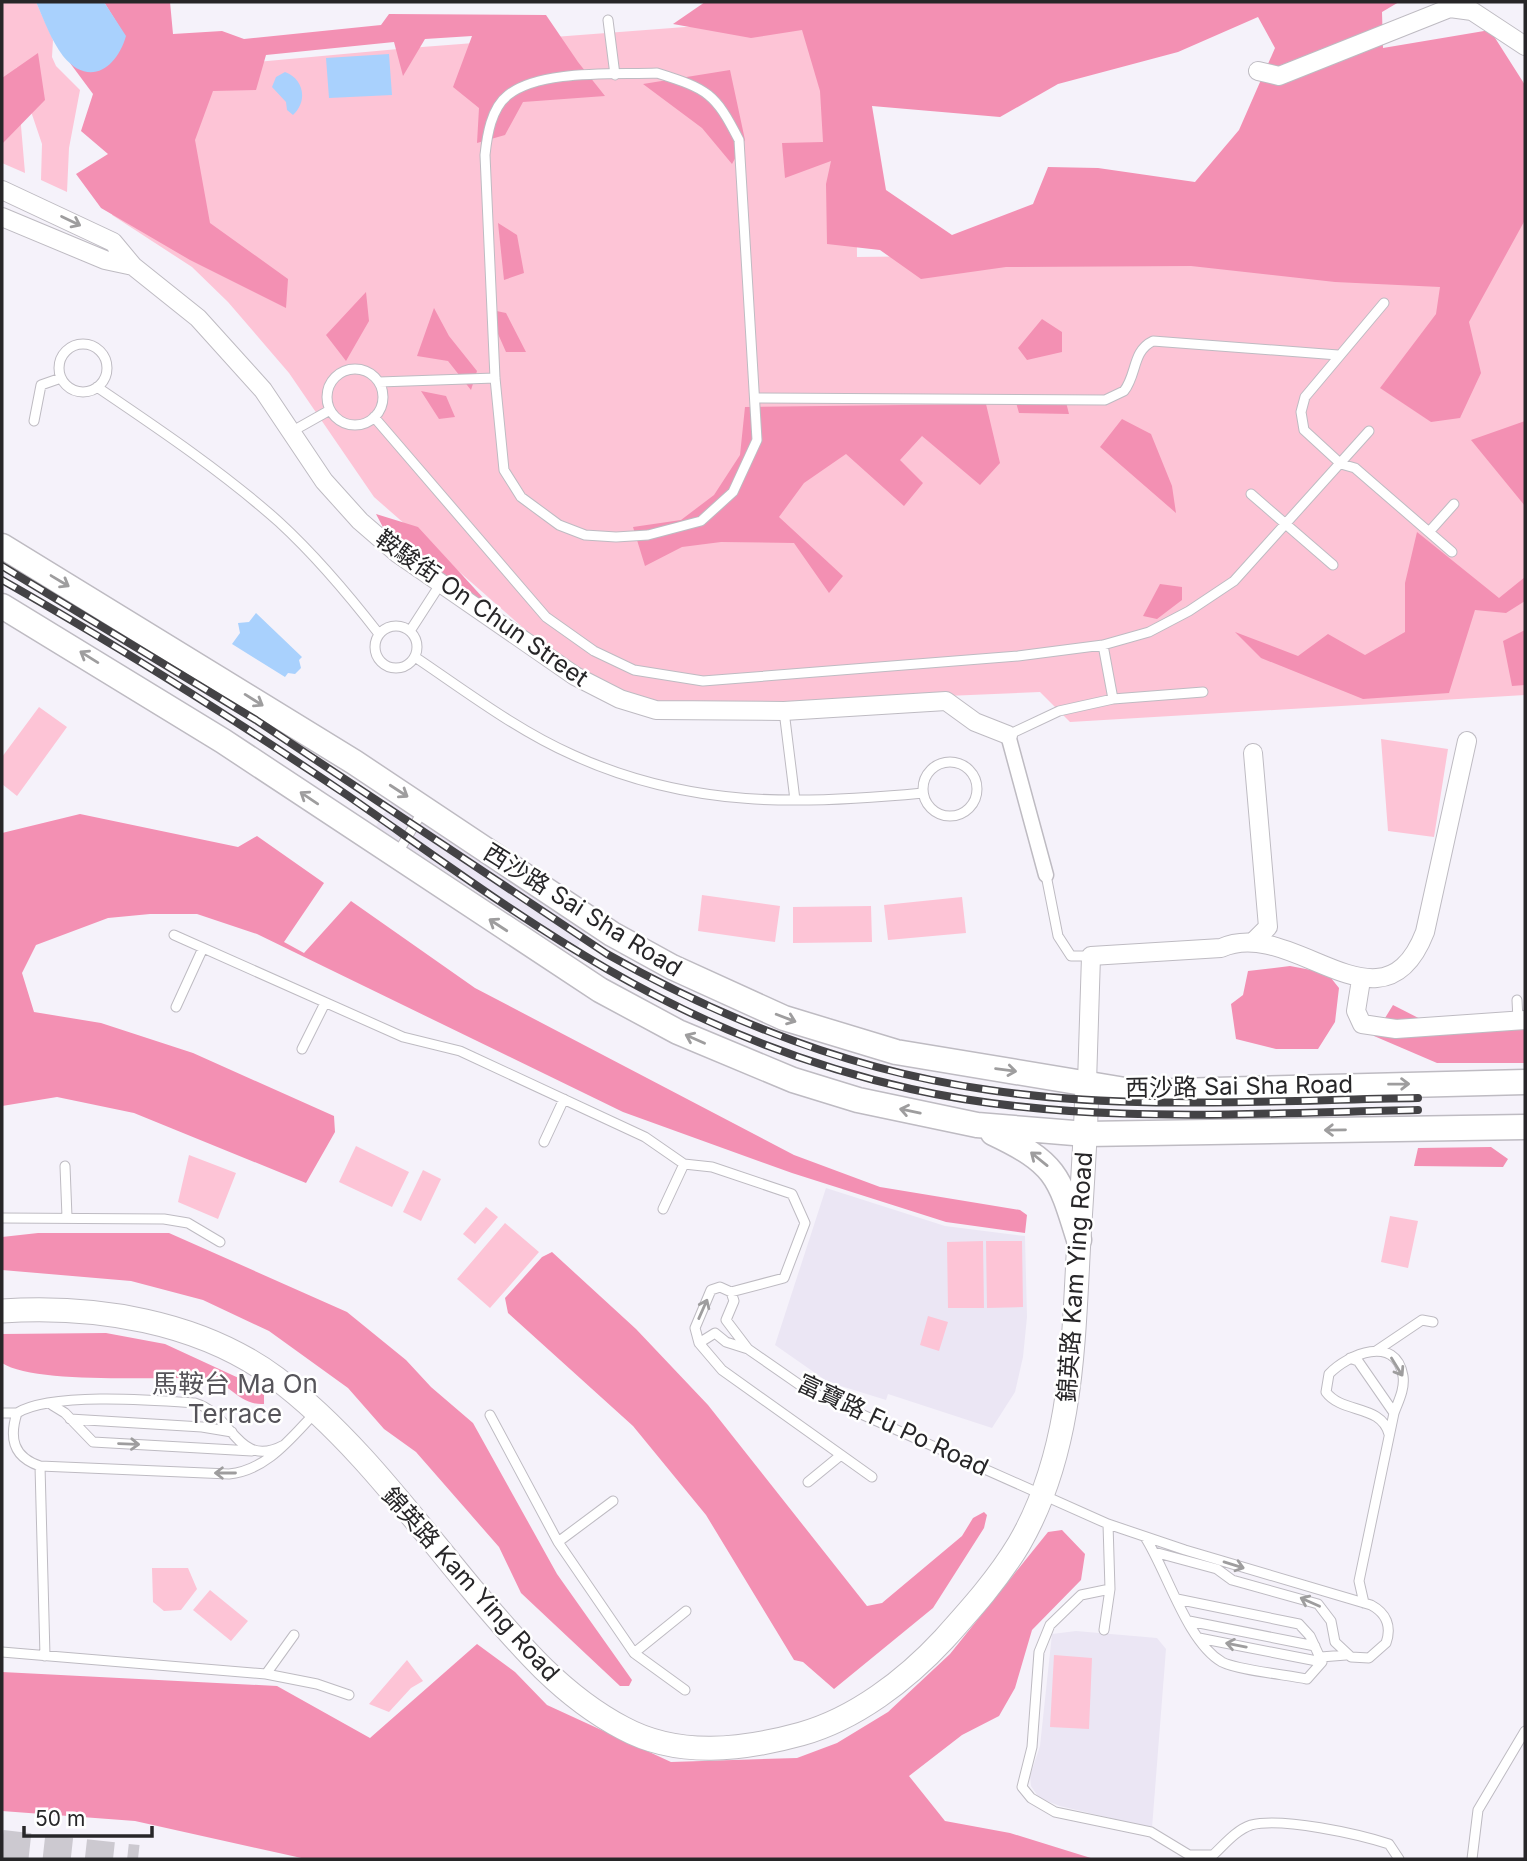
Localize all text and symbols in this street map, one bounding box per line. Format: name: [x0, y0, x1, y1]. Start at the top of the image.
one-way arrow: [60, 215, 81, 229]
street label: 鞍駿街 On Chun Street: [370, 524, 594, 692]
one-way arrow: [50, 575, 70, 589]
one-way arrow: [80, 650, 100, 664]
one-way arrow: [244, 693, 263, 708]
one-way arrow: [389, 784, 408, 798]
one-way arrow: [300, 791, 319, 806]
street label: 西沙路 Sai Sha Road: [479, 837, 687, 983]
one-way arrow: [489, 918, 509, 932]
one-way arrow: [774, 1013, 796, 1026]
one-way arrow: [685, 1032, 706, 1045]
one-way arrow: [995, 1064, 1017, 1077]
street label: 西沙路 Sai Sha Road: [1125, 1070, 1353, 1102]
one-way arrow: [1388, 1077, 1411, 1091]
one-way arrow: [899, 1103, 922, 1117]
one-way arrow: [1323, 1124, 1346, 1137]
one-way arrow: [1031, 1151, 1049, 1167]
street label: 錦英路 Kam Ying Road: [1052, 1151, 1098, 1403]
one-way arrow: [697, 1299, 710, 1321]
one-way arrow: [1389, 1357, 1404, 1376]
district label: 馬鞍台 Ma On Terrace: [152, 1368, 318, 1429]
street label: 富寶路 Fu Po Road: [793, 1368, 993, 1482]
one-way arrow: [117, 1437, 140, 1450]
one-way arrow: [214, 1466, 237, 1480]
street label: 錦英路 Kam Ying Road: [376, 1481, 566, 1687]
one-way arrow: [1223, 1559, 1245, 1572]
one-way arrow: [1300, 1595, 1321, 1608]
one-way arrow: [1225, 1638, 1248, 1652]
scale bar: [24, 1794, 152, 1838]
text: 50 m: [35, 1806, 85, 1831]

